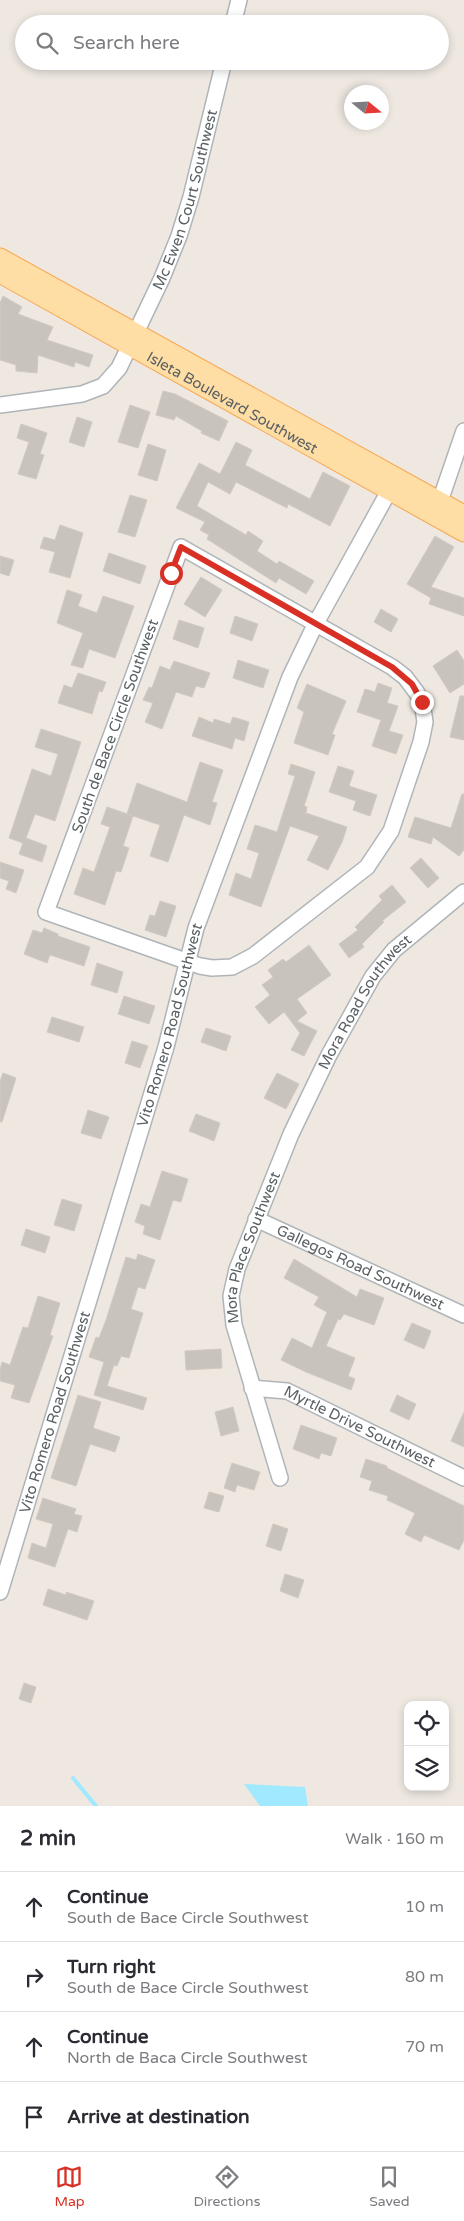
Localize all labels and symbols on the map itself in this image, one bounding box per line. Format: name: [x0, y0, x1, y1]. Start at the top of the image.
north arrow: [344, 85, 389, 130]
street label: Mc Ewen Court Southwest: [149, 107, 221, 293]
street label: Isleta Boulevard Southwest: [144, 348, 321, 458]
route start: [160, 562, 183, 585]
street label: South de Bace Circle Southwest: [68, 616, 162, 835]
route end: [411, 691, 434, 714]
street label: Vito Romero Road Southwest: [133, 920, 206, 1129]
street label: Mora Road Southwest: [314, 930, 415, 1072]
street label: Mora Place Southwest: [222, 1169, 284, 1324]
street label: Gallegos Road Southwest: [274, 1221, 447, 1314]
street label: Vito Romero Road Southwest: [16, 1309, 94, 1515]
street label: Myrtle Drive Southwest: [281, 1382, 438, 1472]

